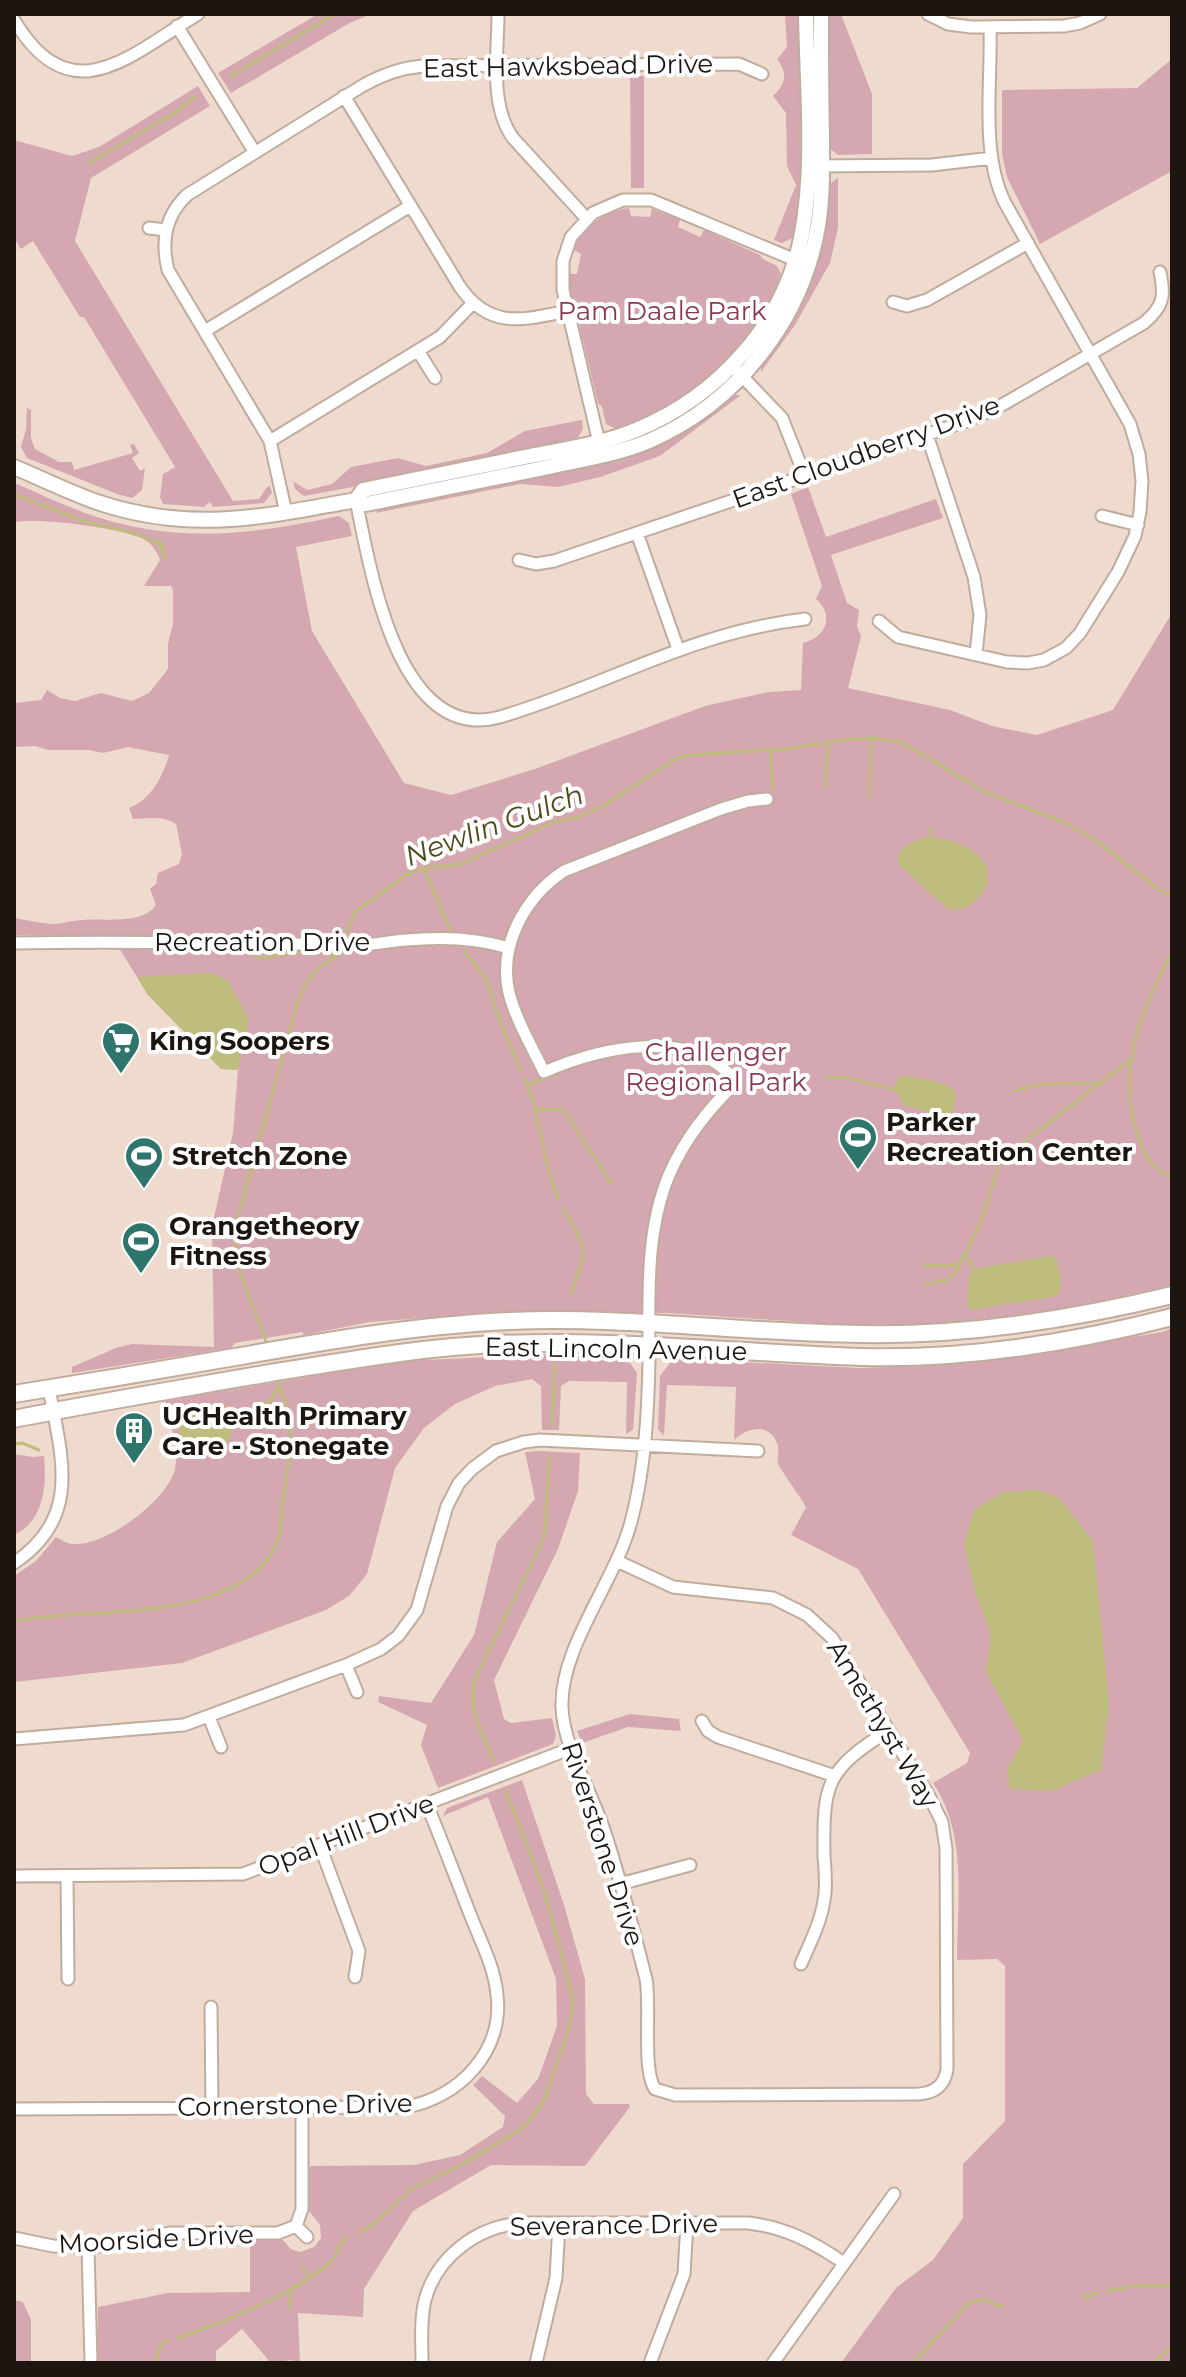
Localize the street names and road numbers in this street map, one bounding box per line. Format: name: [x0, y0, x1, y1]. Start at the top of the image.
street label: East Hawksbead Drive: [423, 47, 713, 85]
street label: East Cloudberry Drive: [728, 389, 1004, 515]
street label: Recreation Drive: [154, 926, 370, 958]
street label: East Lincoln Avenue: [484, 1331, 748, 1367]
street label: Amethyst Way: [820, 1634, 946, 1814]
street label: Riverstone Drive: [555, 1738, 651, 1950]
street label: Opal Hill Drive: [254, 1787, 438, 1883]
street label: Cornerstone Drive: [177, 2087, 413, 2123]
street label: Severance Drive: [510, 2207, 718, 2243]
street label: Moorside Drive: [57, 2218, 255, 2260]

